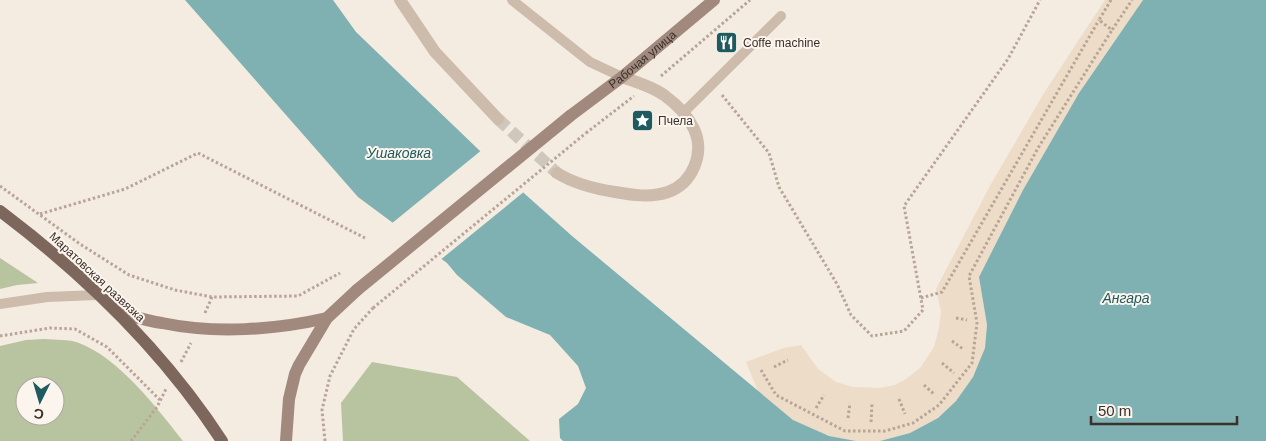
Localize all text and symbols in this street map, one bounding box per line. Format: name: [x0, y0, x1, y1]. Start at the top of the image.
street label: Рабочая улица: [606, 27, 679, 91]
restaurant icon: Coffe machine: [715, 31, 739, 55]
place label: Coffe machine: [743, 36, 820, 50]
place icon: Пчела: [630, 109, 654, 133]
place label: Пчела: [658, 114, 693, 128]
water label: Ушаковка: [366, 145, 431, 161]
street label: Маратовская развязка: [46, 229, 148, 325]
water label: Ангара: [1101, 290, 1150, 306]
north arrow: [15, 376, 65, 426]
scale bar: [1091, 394, 1237, 426]
text: 50 m: [1098, 402, 1131, 419]
text: С: [33, 406, 45, 422]

